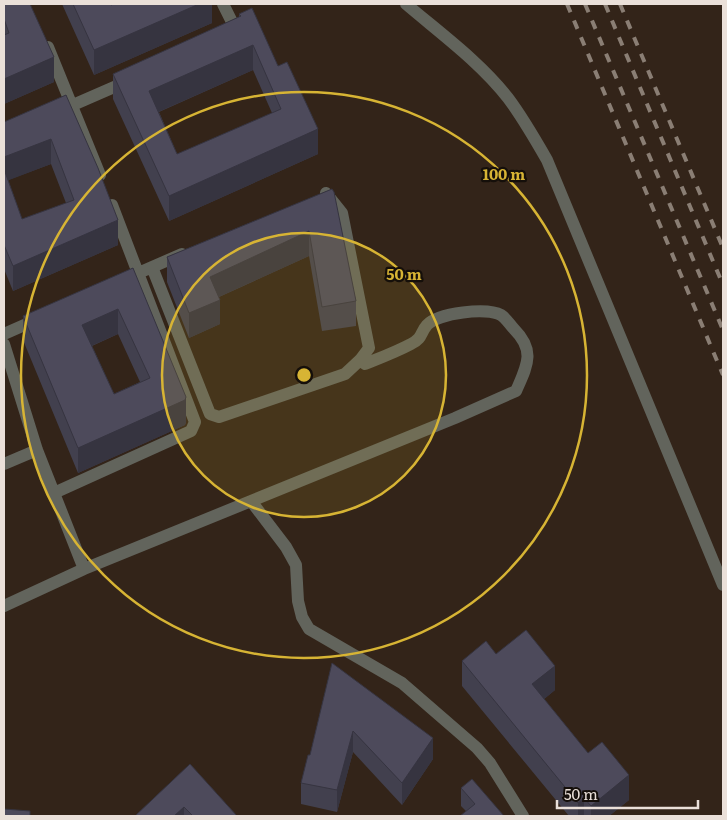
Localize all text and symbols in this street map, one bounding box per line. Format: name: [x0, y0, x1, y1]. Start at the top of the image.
text: 100 m: [483, 162, 525, 185]
text: 50 m: [386, 262, 422, 285]
centre of rings: [295, 366, 313, 384]
scale bar: [557, 778, 698, 810]
text: 50 m: [564, 782, 598, 805]

